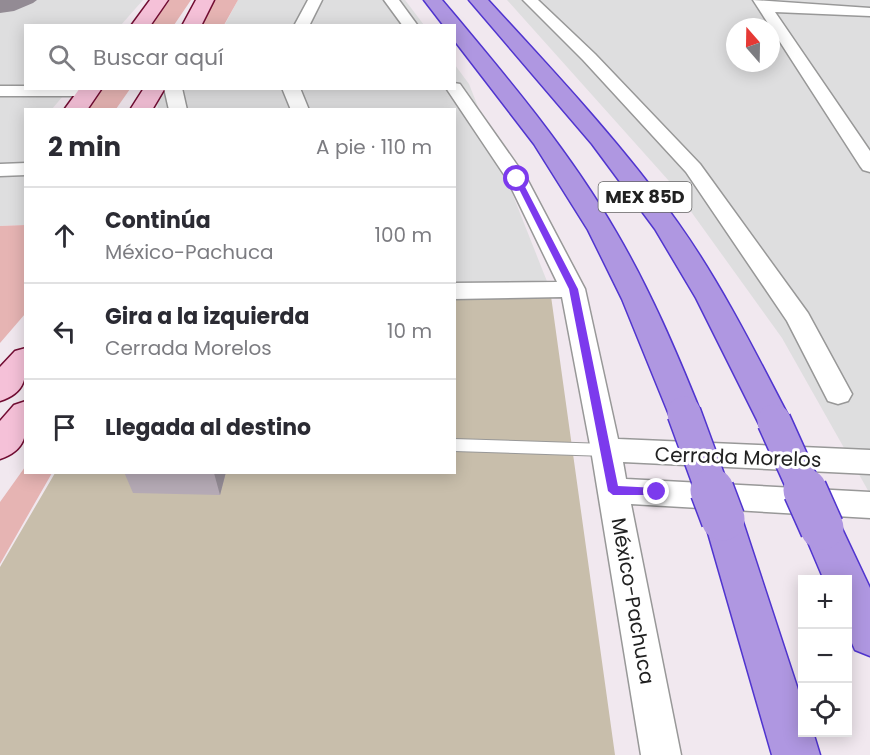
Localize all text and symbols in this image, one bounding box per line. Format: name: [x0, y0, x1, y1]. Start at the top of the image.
north arrow: [726, 18, 780, 72]
search box: [24, 24, 456, 90]
icon: search: [45, 41, 78, 74]
text: Buscar aquí: [93, 42, 224, 73]
text: 2 min: [48, 129, 121, 165]
text: A pie · 110 m: [316, 133, 432, 161]
route start: [503, 165, 529, 191]
road number: MEX 85D: [598, 182, 692, 212]
text: Continúa: [105, 205, 211, 236]
icon: ahead: [48, 219, 81, 252]
text: 100 m: [375, 221, 432, 249]
text: México-Pachuca: [105, 238, 274, 266]
text: Gira a la izquierda: [105, 301, 309, 332]
icon: left: [48, 315, 81, 348]
text: 10 m: [387, 317, 432, 345]
text: Cerrada Morelos: [105, 334, 272, 362]
icon: arrive: [48, 411, 81, 444]
text: Llegada al destino: [105, 412, 311, 443]
street label: Cerrada Morelos: [654, 440, 822, 474]
route end: [643, 478, 669, 504]
street label: México-Pachuca: [605, 516, 661, 686]
map controls: [798, 575, 852, 737]
button: +: [798, 575, 852, 629]
button: −: [798, 629, 852, 683]
button: locate: [798, 683, 852, 737]

